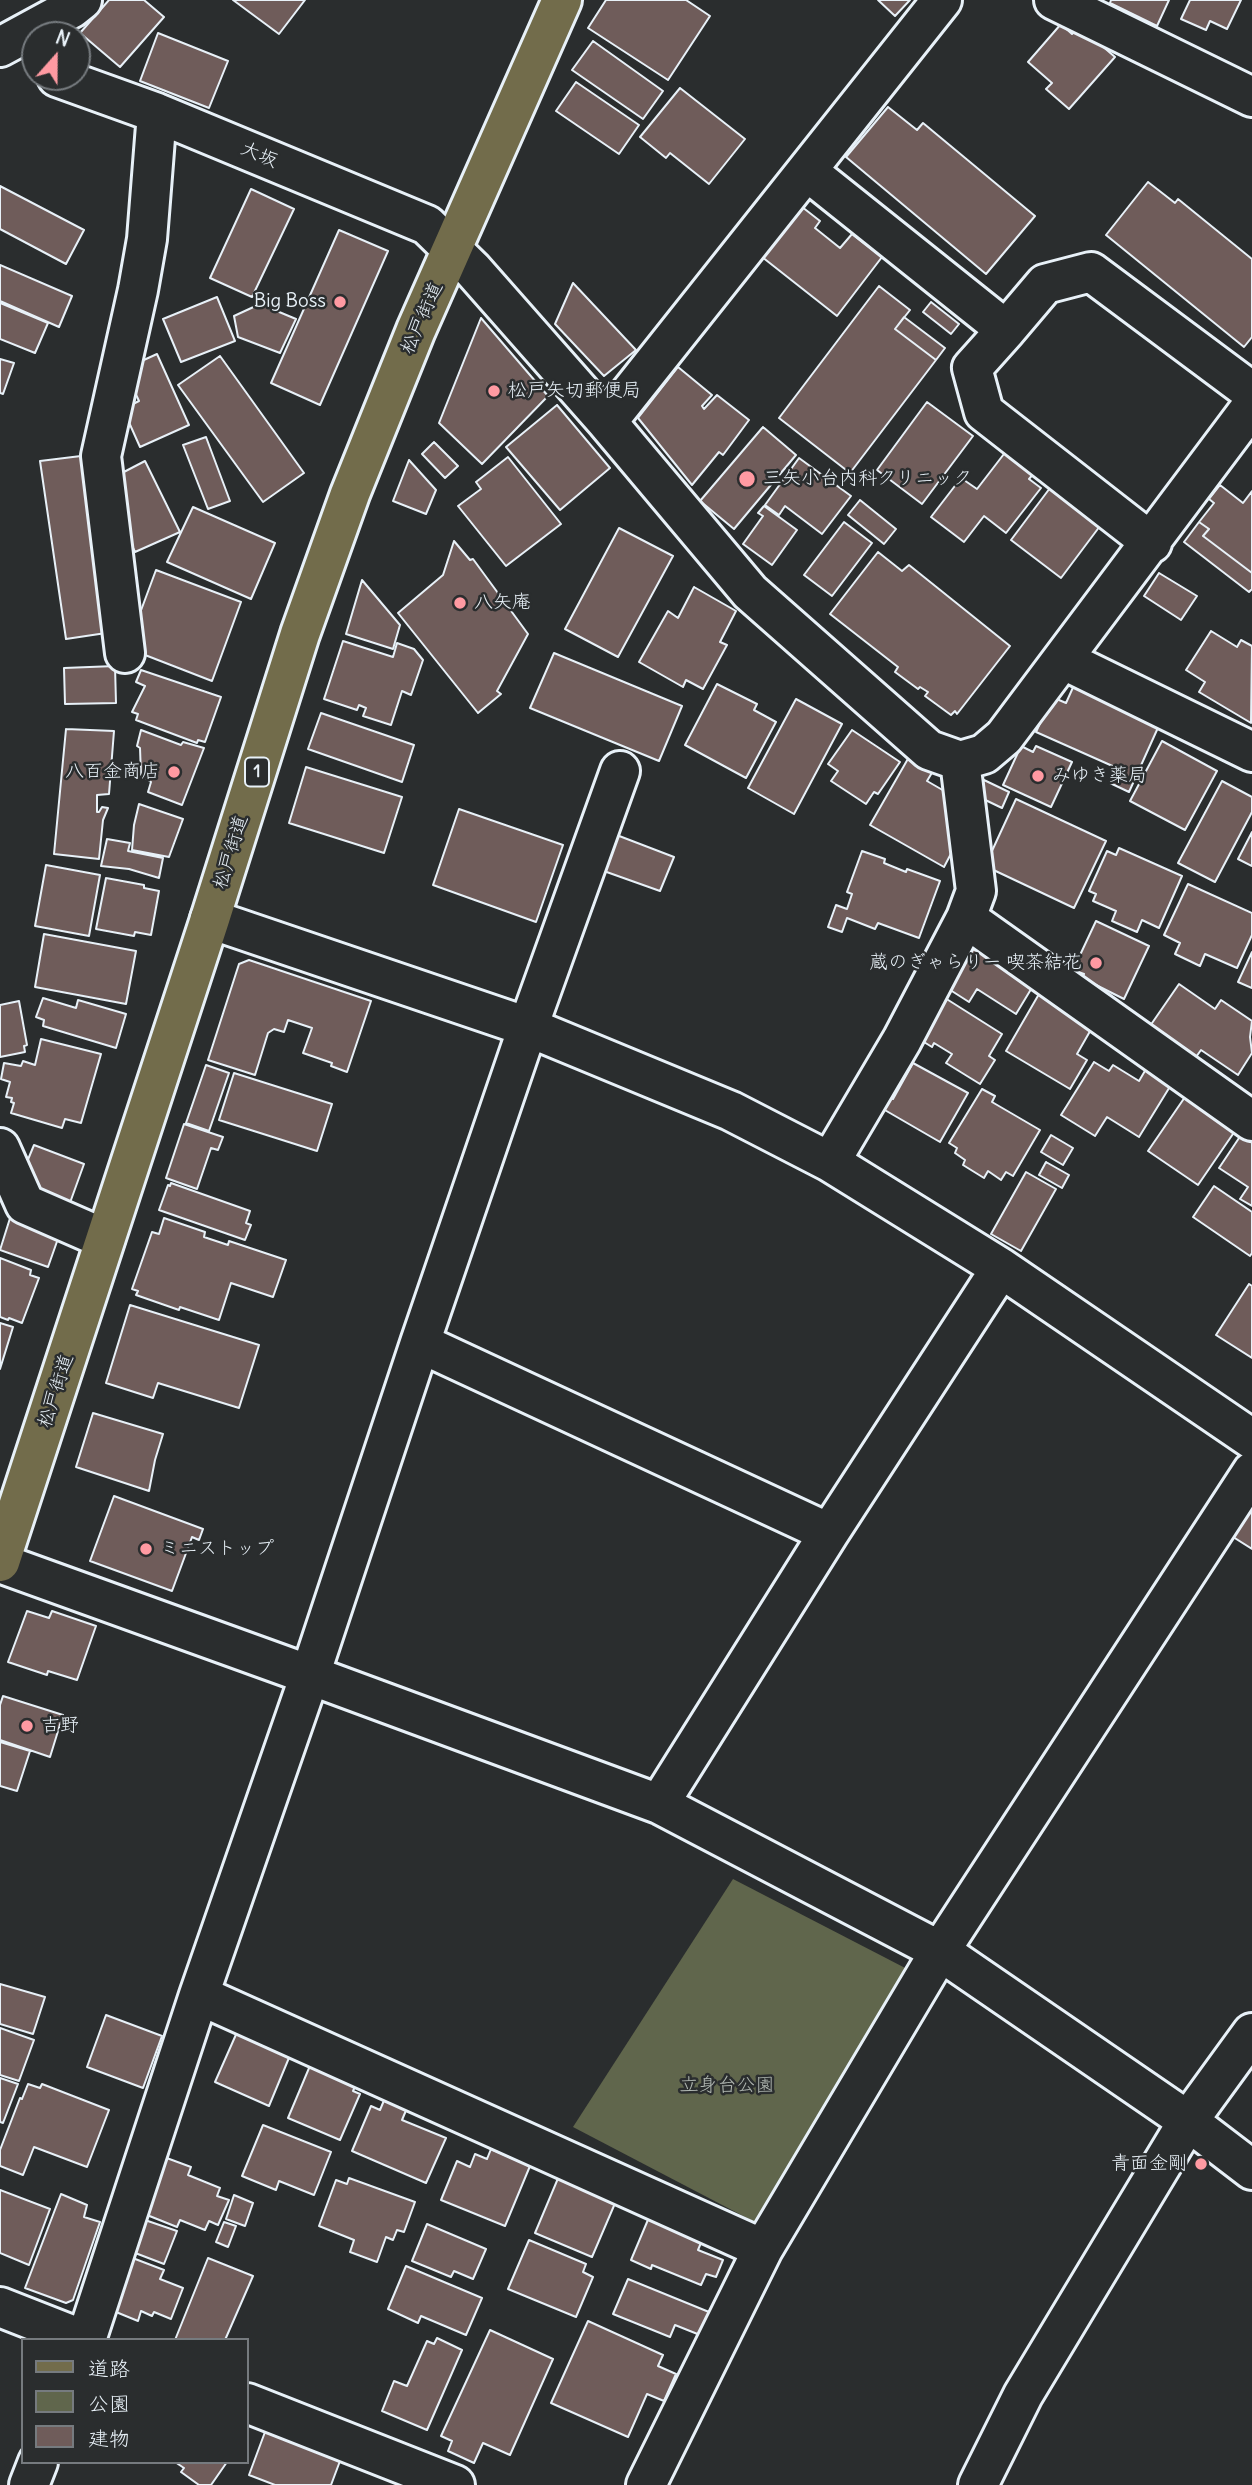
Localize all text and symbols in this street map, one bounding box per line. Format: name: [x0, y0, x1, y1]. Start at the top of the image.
north arrow: [21, 21, 91, 91]
text: N: [52, 25, 73, 52]
street label: 大坂: [237, 137, 281, 173]
street label: 松戸街道: [396, 279, 448, 357]
place label: Big Boss: [254, 291, 326, 313]
marker: Big Boss: [332, 294, 348, 310]
place label: 松戸矢切郵便局: [508, 380, 641, 402]
marker: 松戸矢切郵便局: [486, 383, 502, 399]
place label: 三矢小台内科クリニック: [763, 468, 972, 490]
marker: 三矢小台内科クリニック: [737, 469, 757, 489]
place label: 八矢庵: [474, 592, 531, 614]
marker: 八矢庵: [452, 595, 468, 611]
road number: 1: [245, 758, 269, 786]
place label: 八百金商店: [65, 761, 160, 783]
marker: 八百金商店: [166, 764, 182, 780]
place label: みゆき薬局: [1052, 765, 1147, 787]
marker: みゆき薬局: [1030, 768, 1046, 784]
street label: 松戸街道: [209, 812, 253, 892]
place label: 蔵のぎゃらりー 喫茶結花: [869, 952, 1082, 974]
marker: 蔵のぎゃらりー 喫茶結花: [1088, 955, 1104, 971]
street label: 松戸街道: [33, 1351, 79, 1431]
place label: ミニストップ: [160, 1538, 274, 1560]
marker: ミニストップ: [138, 1541, 154, 1557]
place label: 吉野: [41, 1715, 79, 1737]
marker: 吉野: [19, 1718, 35, 1734]
park label: 立身台公園: [680, 2075, 774, 2097]
place label: 青面金剛: [1111, 2153, 1187, 2175]
marker: 青面金剛: [1193, 2156, 1209, 2172]
legend: [21, 2338, 248, 2464]
text: 道路: [88, 2355, 130, 2382]
text: 公園: [88, 2390, 130, 2417]
text: 建物: [88, 2425, 130, 2452]

